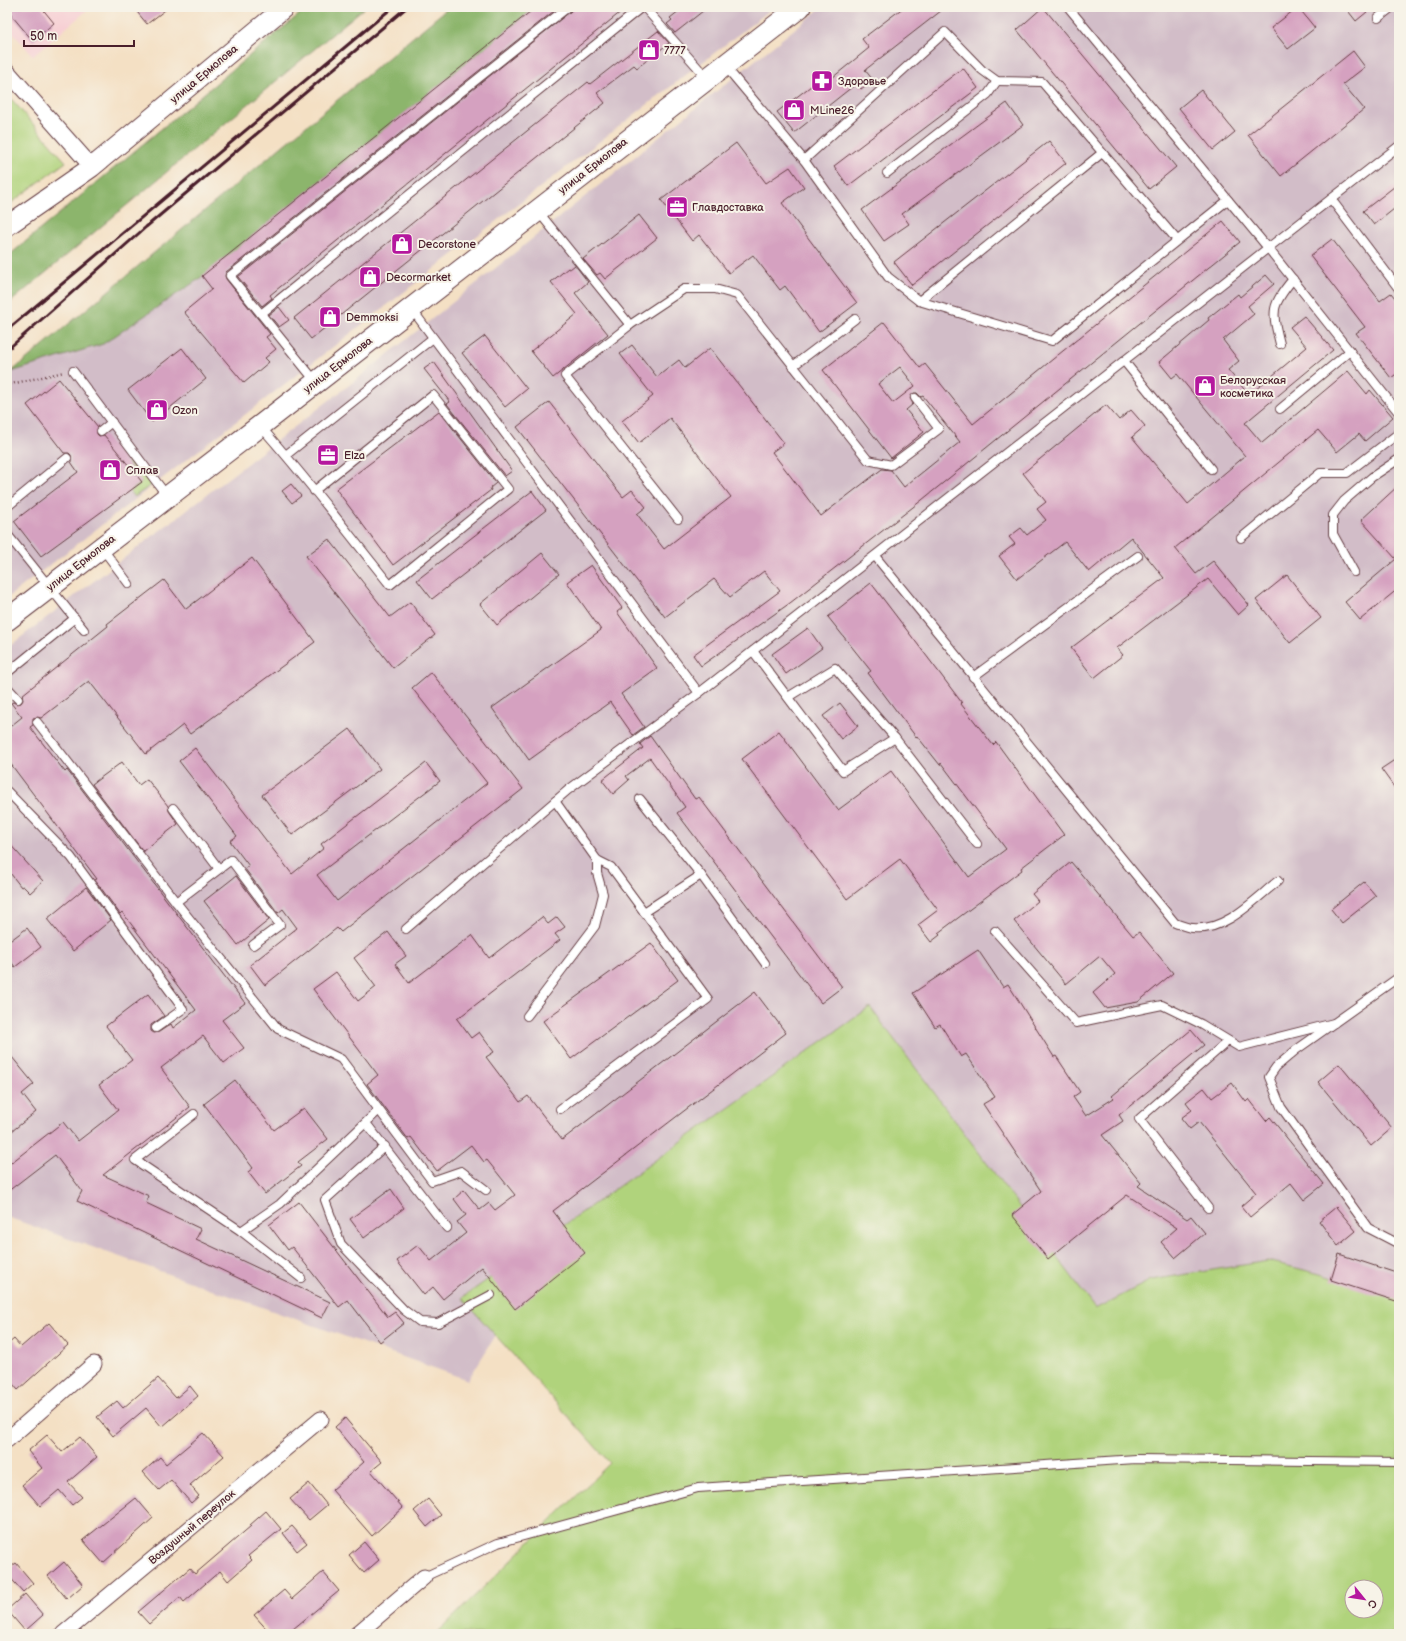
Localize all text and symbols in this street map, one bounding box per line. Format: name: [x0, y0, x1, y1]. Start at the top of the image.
scale bar: [24, 22, 134, 48]
text: 50 m: [30, 29, 57, 44]
shop icon: 7777: [636, 37, 662, 63]
street label: улица Ермолова: [168, 42, 241, 106]
place label: 7777: [664, 44, 686, 57]
pharmacy icon: Здоровье: [809, 68, 835, 94]
place label: Здоровье: [838, 75, 886, 88]
shop icon: MLine26: [781, 97, 807, 123]
place label: MLine26: [810, 104, 855, 117]
street label: улица Ермолова: [556, 135, 630, 197]
office icon: Главдоставка: [664, 194, 690, 220]
place label: Главдоставка: [692, 201, 764, 214]
shop icon: Decorstone: [389, 231, 415, 257]
place label: Decorstone: [418, 238, 476, 251]
shop icon: Decormarket: [357, 264, 383, 290]
place label: Decormarket: [386, 271, 451, 284]
shop icon: Demmoksi: [317, 304, 343, 330]
place label: Demmoksi: [346, 311, 398, 324]
street label: улица Ермолова: [301, 334, 375, 396]
shop icon: Белорусская косметика: [1192, 373, 1218, 399]
place label: Белорусская косметика: [1220, 374, 1286, 400]
shop icon: Ozon: [144, 397, 170, 423]
place label: Ozon: [172, 404, 198, 417]
office icon: Elza: [315, 442, 341, 468]
place label: Elza: [344, 449, 365, 462]
shop icon: Сплав: [97, 457, 123, 483]
place label: Сплав: [126, 464, 159, 477]
street label: улица Ермолова: [44, 532, 118, 594]
street label: Воздушный переулок: [146, 1487, 238, 1567]
north arrow: [1344, 1579, 1384, 1619]
text: С: [1365, 1597, 1380, 1611]

